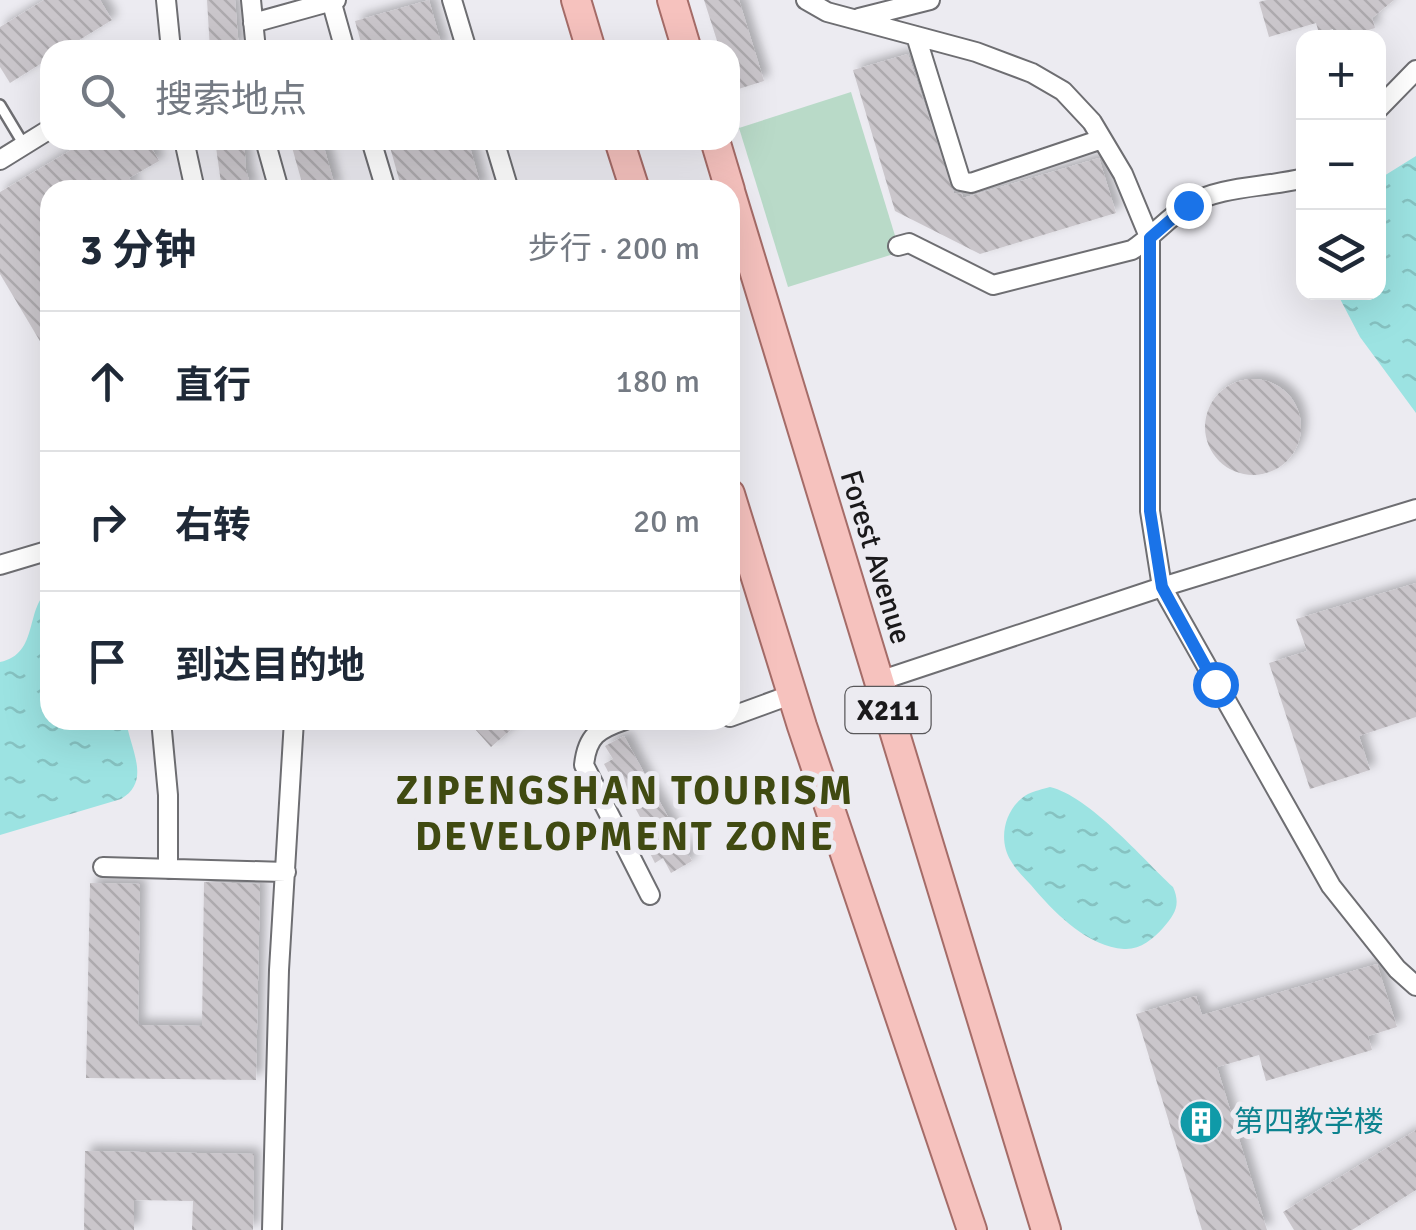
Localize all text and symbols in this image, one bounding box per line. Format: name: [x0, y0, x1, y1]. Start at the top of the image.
map controls: [1296, 30, 1386, 300]
button: +: [1296, 30, 1386, 120]
search box: [40, 40, 740, 150]
icon: search: [75, 68, 130, 123]
text: 搜索地点: [155, 76, 307, 123]
button: −: [1296, 120, 1386, 210]
route end: [1166, 183, 1212, 229]
button: layers: [1296, 210, 1386, 300]
text: 3 分钟: [80, 225, 196, 276]
text: 步行 · 200 m: [528, 229, 700, 268]
icon: ahead: [80, 354, 135, 409]
text: 直行: [175, 362, 251, 409]
text: 180 m: [616, 362, 700, 401]
street label: Forest Avenue: [832, 466, 920, 649]
icon: right: [80, 494, 135, 549]
text: 右转: [175, 502, 251, 549]
text: 20 m: [633, 502, 700, 541]
icon: arrive: [80, 634, 135, 689]
text: 到达目的地: [175, 642, 365, 689]
route start: [1193, 662, 1239, 708]
road number: X211: [846, 687, 930, 733]
district label: ZIPENGSHAN TOURISM DEVELOPMENT ZONE: [396, 766, 855, 862]
building icon: 第四教学楼: [1178, 1099, 1224, 1145]
place label: 第四教学楼: [1234, 1104, 1384, 1141]

